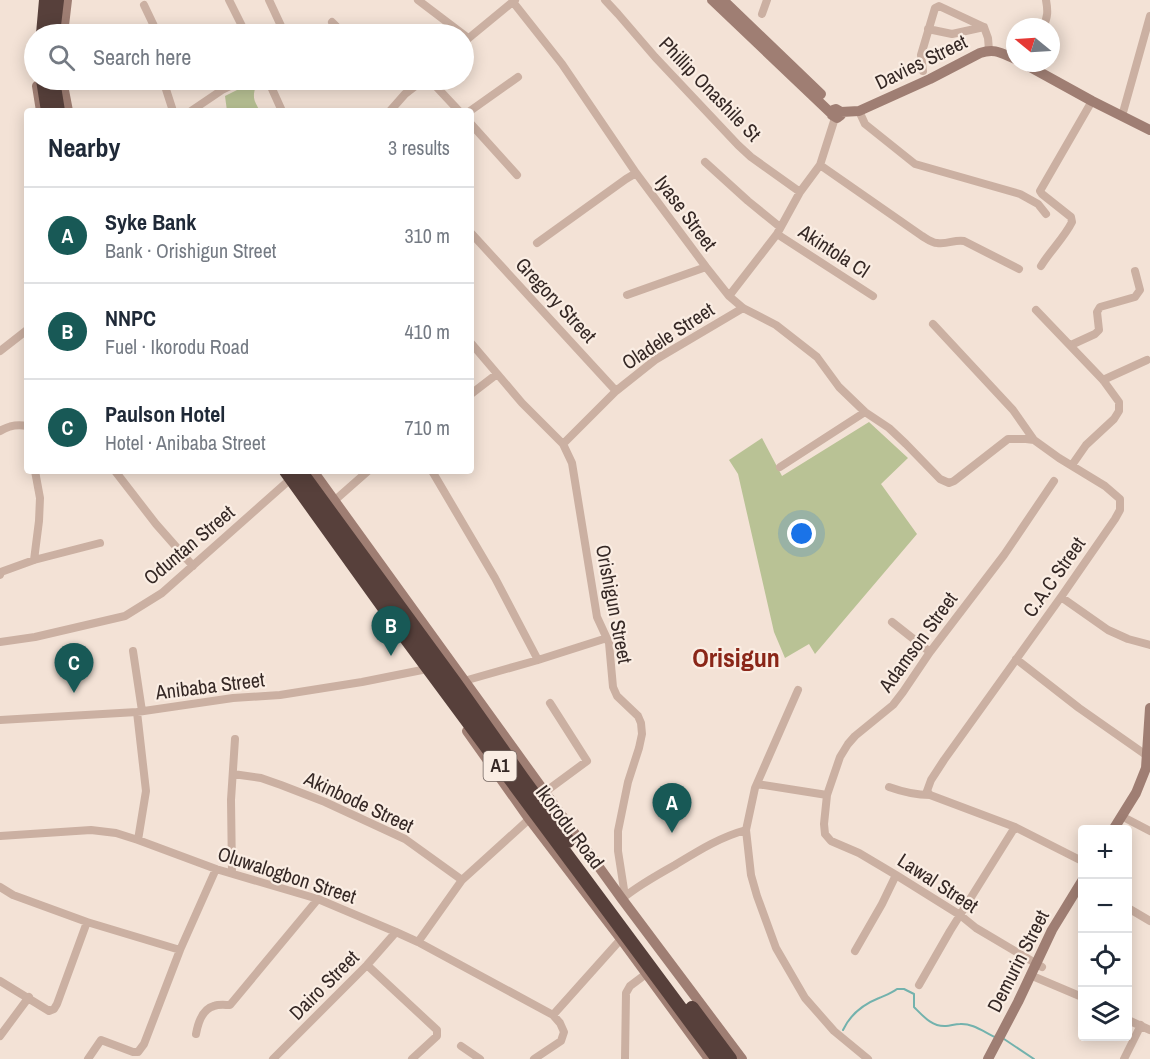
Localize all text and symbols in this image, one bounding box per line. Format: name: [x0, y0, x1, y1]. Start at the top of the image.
north arrow: [1006, 18, 1060, 72]
search box: [24, 24, 474, 90]
street label: Davies Street: [870, 27, 972, 95]
street label: Phillip Onashile St: [653, 30, 768, 147]
icon: search: [45, 41, 78, 74]
text: Search here: [93, 42, 191, 72]
text: Nearby: [48, 130, 120, 165]
text: 3 results: [388, 134, 450, 161]
street label: Iyase Street: [649, 170, 724, 256]
text: Syke Bank: [105, 207, 196, 237]
street label: Akintola Cl: [793, 217, 875, 284]
text: A: [62, 222, 73, 249]
text: 310 m: [404, 222, 450, 249]
text: Bank · Orishigun Street: [105, 237, 276, 264]
street label: Gregory Street: [510, 251, 603, 349]
street label: Oladele Street: [616, 295, 719, 375]
text: NNPC: [105, 303, 156, 333]
text: B: [62, 318, 73, 345]
text: 410 m: [404, 318, 450, 345]
text: Fuel · Ikorodu Road: [105, 333, 249, 360]
text: Paulson Hotel: [105, 399, 225, 429]
text: C: [62, 414, 73, 441]
text: 710 m: [404, 414, 450, 441]
text: Hotel · Anibaba Street: [105, 429, 265, 456]
street label: Oduntan Street: [137, 498, 240, 591]
your location: [787, 519, 816, 548]
street label: C.A.C Street: [1016, 531, 1091, 622]
street label: Orishigun Street: [590, 542, 639, 666]
street label: Adamson Street: [872, 586, 963, 698]
pin: B: [372, 606, 410, 656]
district label: Orisigun: [692, 640, 780, 675]
pin: C: [54, 644, 94, 693]
street label: Anibaba Street: [153, 665, 266, 706]
road number: A1: [484, 751, 516, 781]
street label: Akinbode Street: [299, 764, 419, 839]
street label: Ikorodu Road: [530, 779, 611, 874]
pin: A: [652, 784, 692, 833]
map controls: [1078, 825, 1132, 1041]
button: +: [1078, 825, 1132, 879]
street label: Oluwalogbon Street: [214, 839, 360, 910]
street label: Lawal Street: [893, 846, 984, 919]
button: −: [1078, 879, 1132, 933]
street label: Demurin Street: [980, 905, 1055, 1016]
button: locate: [1078, 933, 1132, 987]
street label: Dairo Street: [283, 944, 365, 1025]
button: layers: [1078, 987, 1132, 1041]

